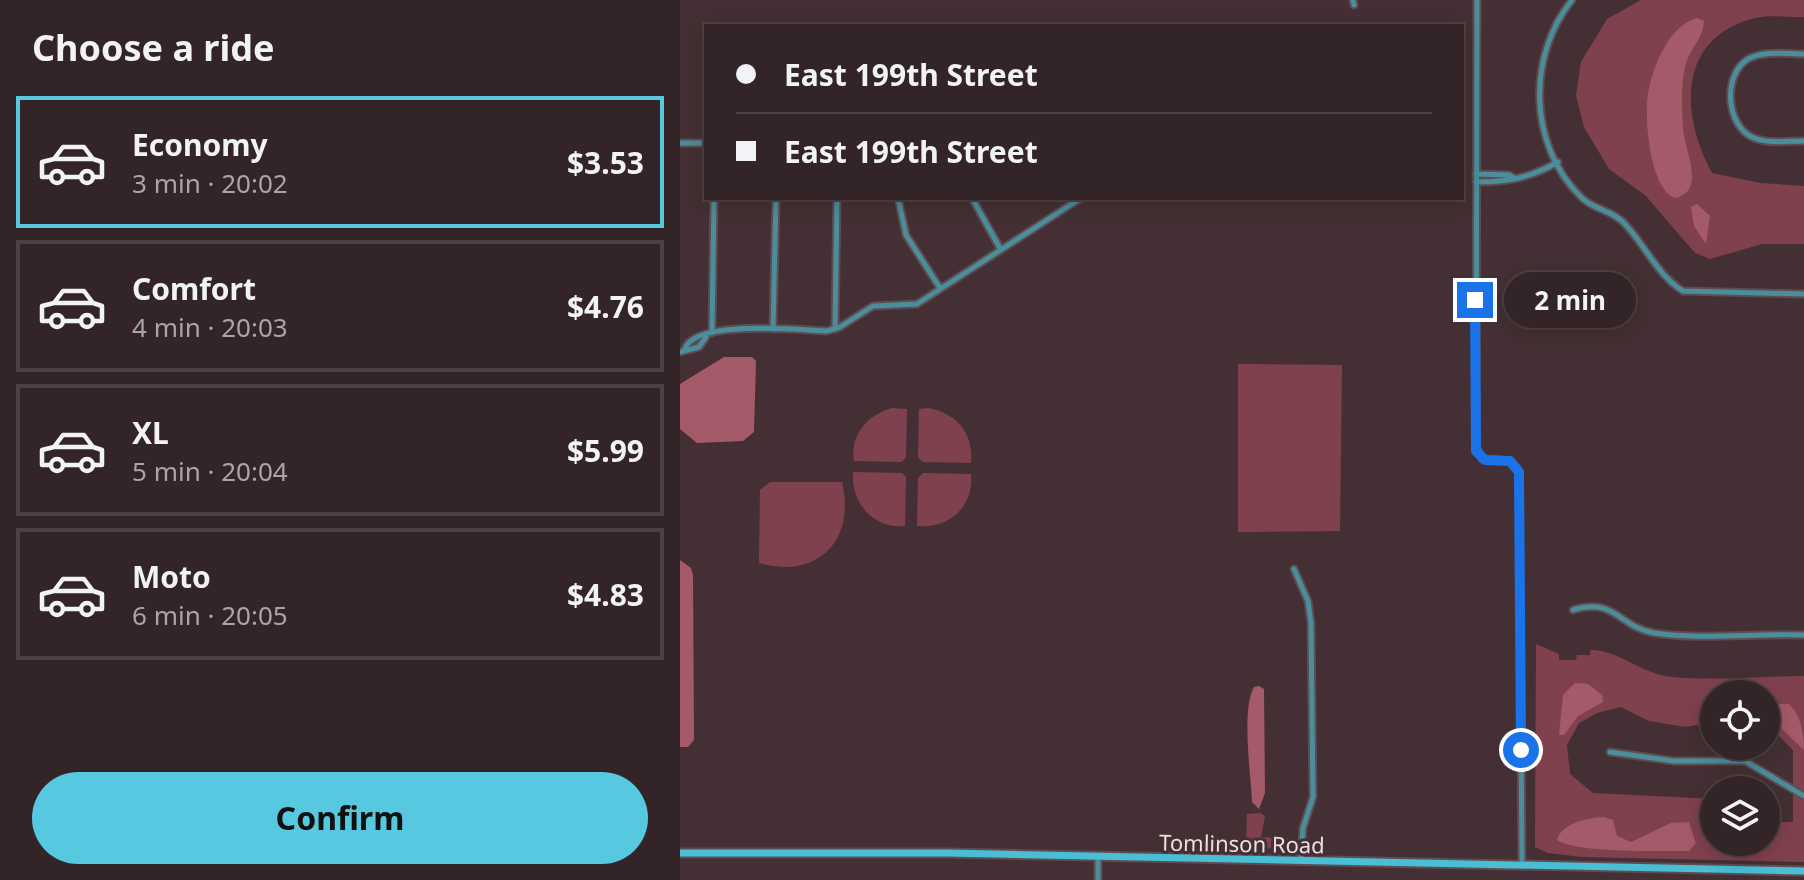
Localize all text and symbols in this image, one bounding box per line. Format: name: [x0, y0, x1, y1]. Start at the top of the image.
text: Choose a ride: [32, 23, 274, 72]
text: East 199th Street: [784, 54, 1038, 95]
text: Economy: [132, 124, 268, 165]
icon: car: [36, 126, 108, 198]
text: East 199th Street: [784, 131, 1038, 172]
text: $3.53: [567, 142, 644, 183]
text: 3 min · 20:02: [132, 165, 288, 201]
text: Comfort: [132, 268, 256, 309]
icon: car: [36, 270, 108, 342]
callout: 2 min: [1503, 272, 1635, 328]
route end: [1457, 282, 1493, 318]
text: 2 min: [1534, 282, 1606, 318]
text: $4.76: [567, 286, 644, 327]
text: 4 min · 20:03: [132, 309, 288, 345]
text: XL: [132, 412, 169, 453]
icon: car: [36, 414, 108, 486]
text: $5.99: [567, 430, 644, 471]
text: 5 min · 20:04: [132, 453, 288, 489]
text: Moto: [132, 556, 211, 597]
icon: car: [36, 558, 108, 630]
text: $4.83: [567, 574, 644, 615]
text: 6 min · 20:05: [132, 597, 288, 633]
map controls: [1700, 680, 1780, 856]
button: locate: [1700, 680, 1780, 760]
route start: [1503, 732, 1539, 768]
button: Confirm: [32, 772, 648, 864]
button: layers: [1700, 776, 1780, 856]
street label: Tomlinson Road: [1159, 827, 1325, 859]

